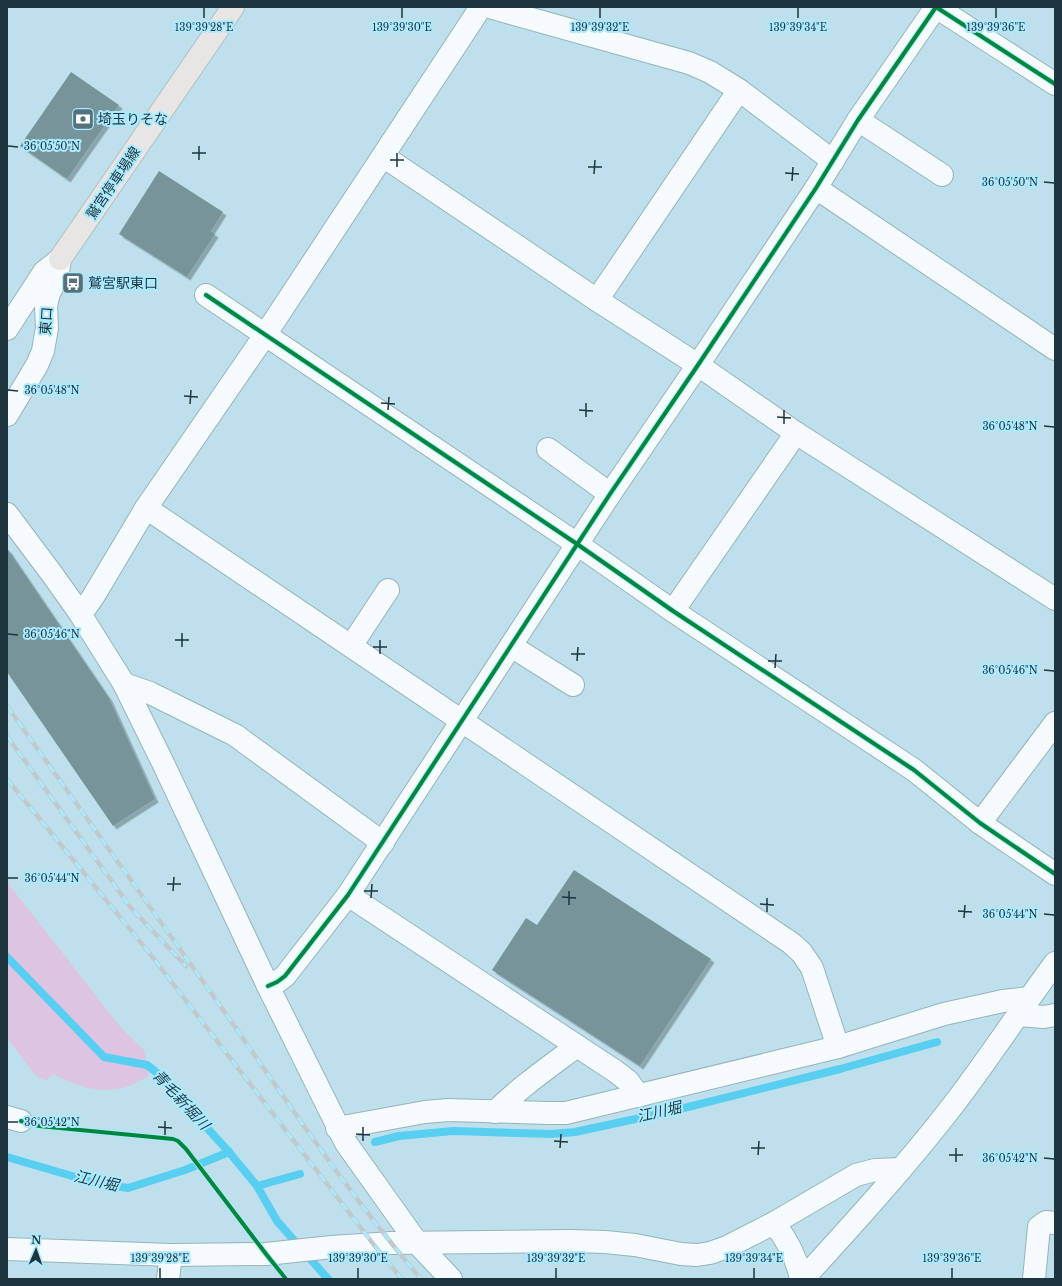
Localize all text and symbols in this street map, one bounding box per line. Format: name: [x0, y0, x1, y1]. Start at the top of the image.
text: 139°39'28"E: [175, 21, 233, 34]
text: 139°39'30"E: [372, 21, 432, 34]
text: 139°39'32"E: [571, 21, 629, 34]
text: 139°39'34"E: [769, 21, 827, 34]
text: 139°39'36"E: [967, 21, 1025, 34]
bank icon: 埼玉りそな: [70, 106, 96, 132]
place label: 埼玉りそな: [98, 110, 168, 128]
text: 36°05'50"N: [24, 140, 80, 153]
street label: 鷲宮停車場線: [82, 143, 144, 223]
text: 36°05'50"N: [982, 176, 1038, 189]
bus stop icon: 鷲宮駅東口: [60, 270, 86, 296]
place label: 鷲宮駅東口: [88, 274, 158, 292]
street label: 東口: [36, 306, 56, 336]
text: 36°05'48"N: [24, 384, 80, 397]
text: 36°05'48"N: [982, 420, 1038, 433]
text: 36°05'46"N: [24, 628, 80, 641]
text: 36°05'46"N: [982, 664, 1038, 677]
text: 36°05'44"N: [25, 872, 79, 885]
text: 36°05'44"N: [983, 908, 1037, 921]
water label: 青毛新堀川: [149, 1066, 215, 1135]
water label: 江川堀: [635, 1097, 685, 1126]
text: 36°05'42"N: [24, 1116, 80, 1129]
text: 36°05'42"N: [982, 1152, 1038, 1165]
water label: 江川堀: [72, 1166, 122, 1195]
north arrow: [16, 1230, 56, 1270]
text: N: [31, 1233, 42, 1247]
text: 139°39'28"E: [131, 1252, 189, 1265]
text: 139°39'30"E: [328, 1252, 388, 1265]
text: 139°39'32"E: [527, 1252, 585, 1265]
text: 139°39'34"E: [725, 1252, 783, 1265]
text: 139°39'36"E: [923, 1252, 981, 1265]

